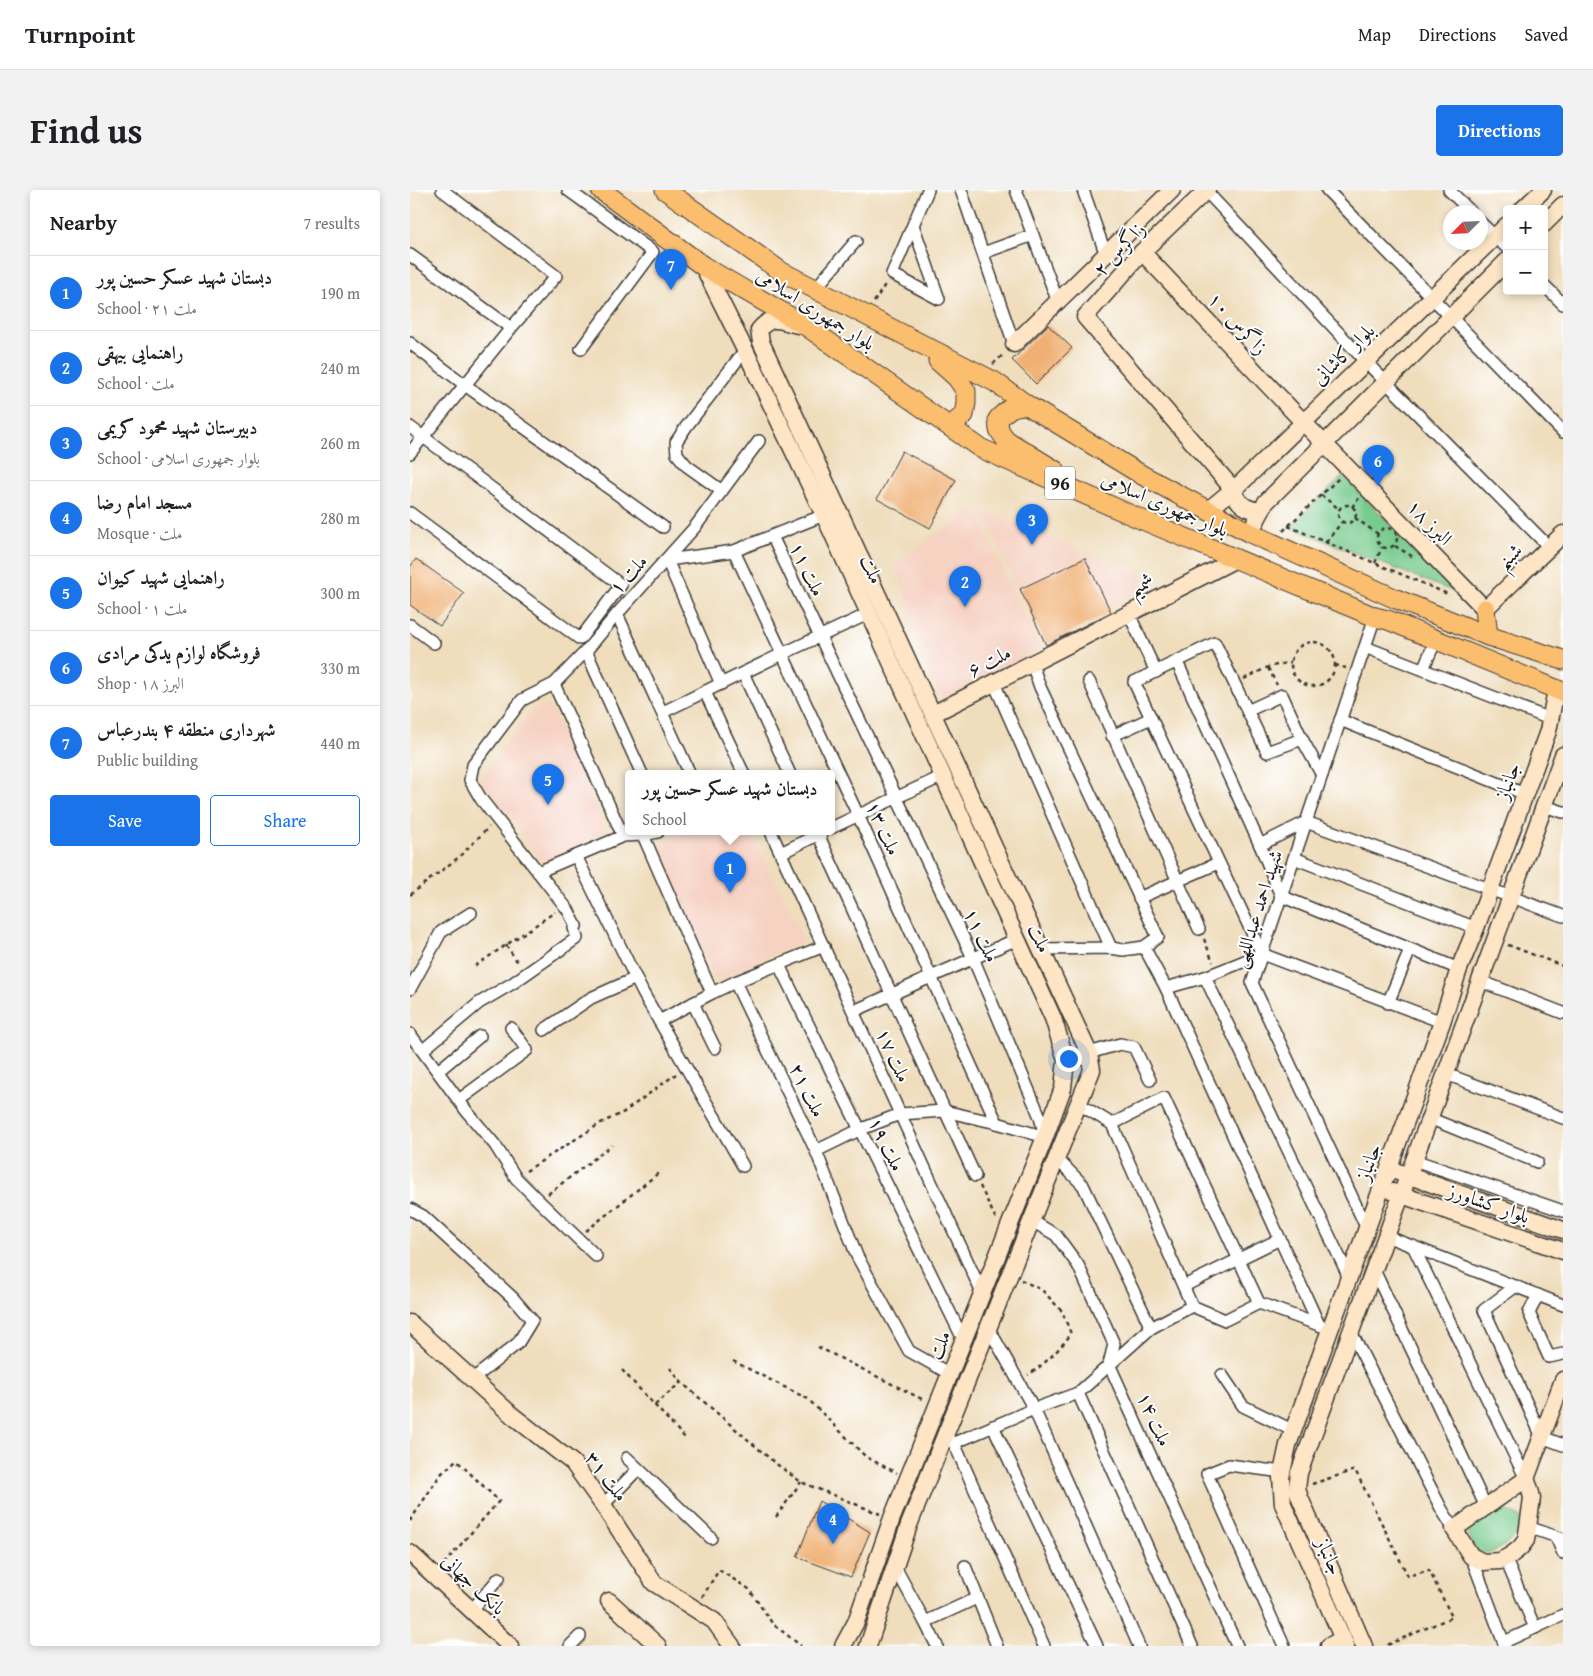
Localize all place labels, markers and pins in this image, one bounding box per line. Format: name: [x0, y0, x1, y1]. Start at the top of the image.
pin: 7: [655, 249, 687, 290]
pin: 6: [1362, 445, 1394, 486]
pin: 3: [1016, 504, 1048, 545]
pin: 2: [949, 566, 981, 607]
pin: 5: [532, 764, 564, 805]
pin: 1: [714, 852, 746, 893]
pin: 4: [817, 1503, 849, 1544]

